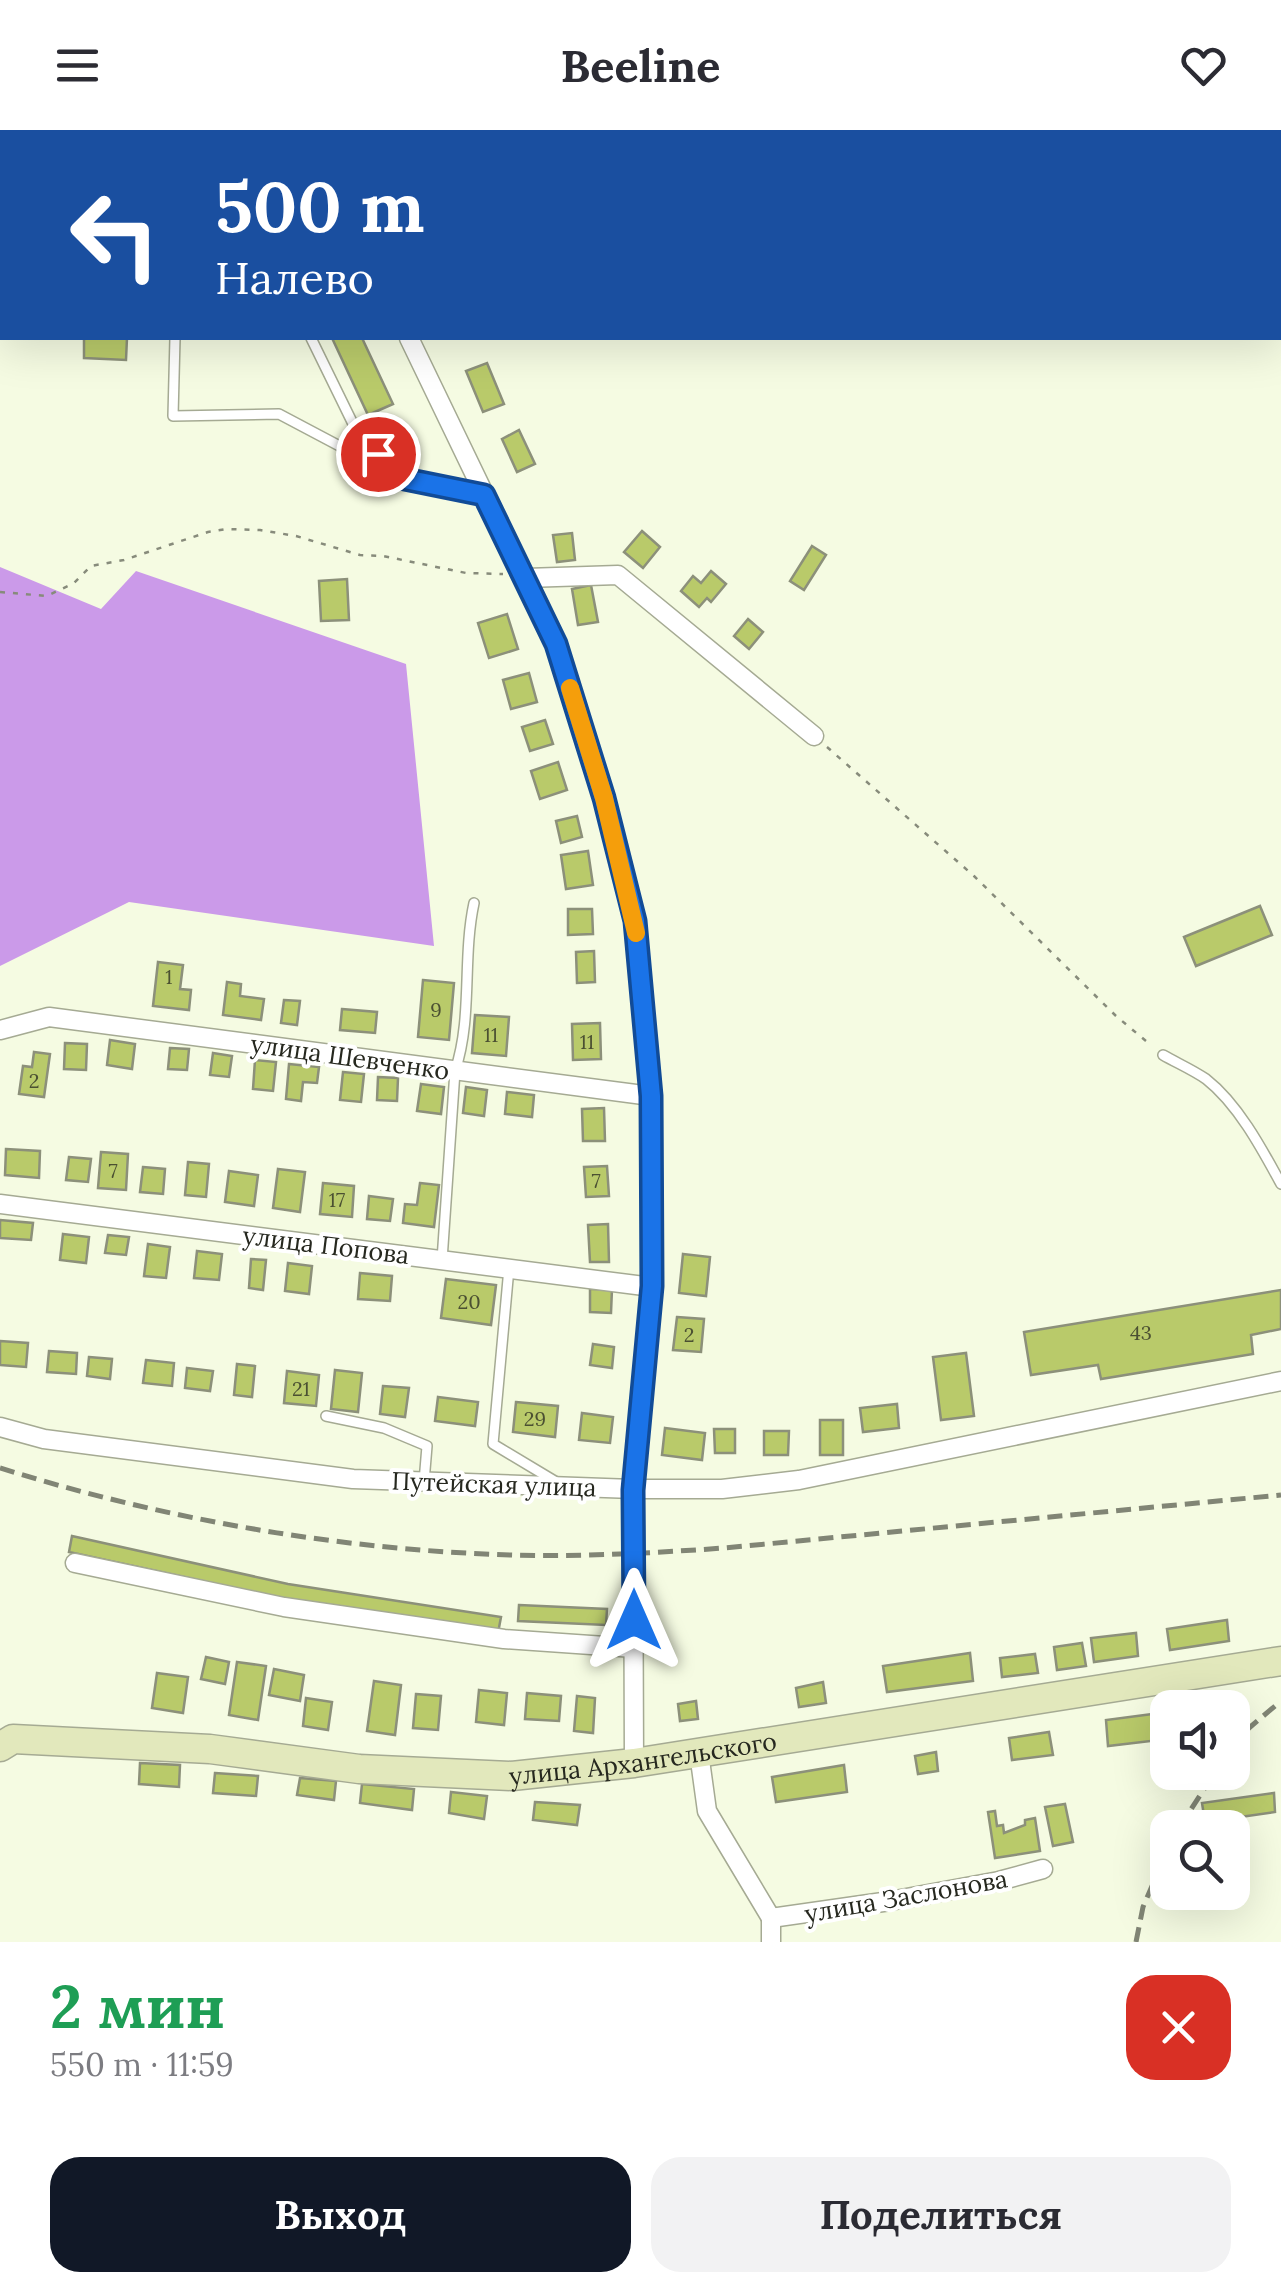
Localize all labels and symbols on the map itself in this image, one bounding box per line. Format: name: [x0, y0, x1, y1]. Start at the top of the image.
pin: [336, 412, 421, 497]
house number: 1: [165, 964, 173, 989]
house number: 9: [430, 997, 442, 1022]
house number: 11: [484, 1022, 498, 1047]
street label: улица Шевченко: [248, 1027, 452, 1087]
house number: 11: [580, 1029, 594, 1054]
house number: 2: [29, 1068, 39, 1093]
house number: 7: [108, 1158, 118, 1183]
house number: 7: [591, 1168, 601, 1193]
house number: 17: [329, 1187, 345, 1212]
street label: улица Попова: [241, 1219, 411, 1271]
house number: 20: [457, 1289, 481, 1314]
house number: 43: [1130, 1320, 1152, 1345]
house number: 2: [684, 1322, 694, 1347]
house number: 21: [292, 1376, 310, 1401]
house number: 29: [524, 1406, 546, 1431]
street label: Путейская улица: [391, 1464, 597, 1504]
position arrow: [582, 1568, 686, 1672]
street label: улица Архангельского: [507, 1725, 779, 1792]
street label: улица Заслонова: [802, 1862, 1010, 1930]

